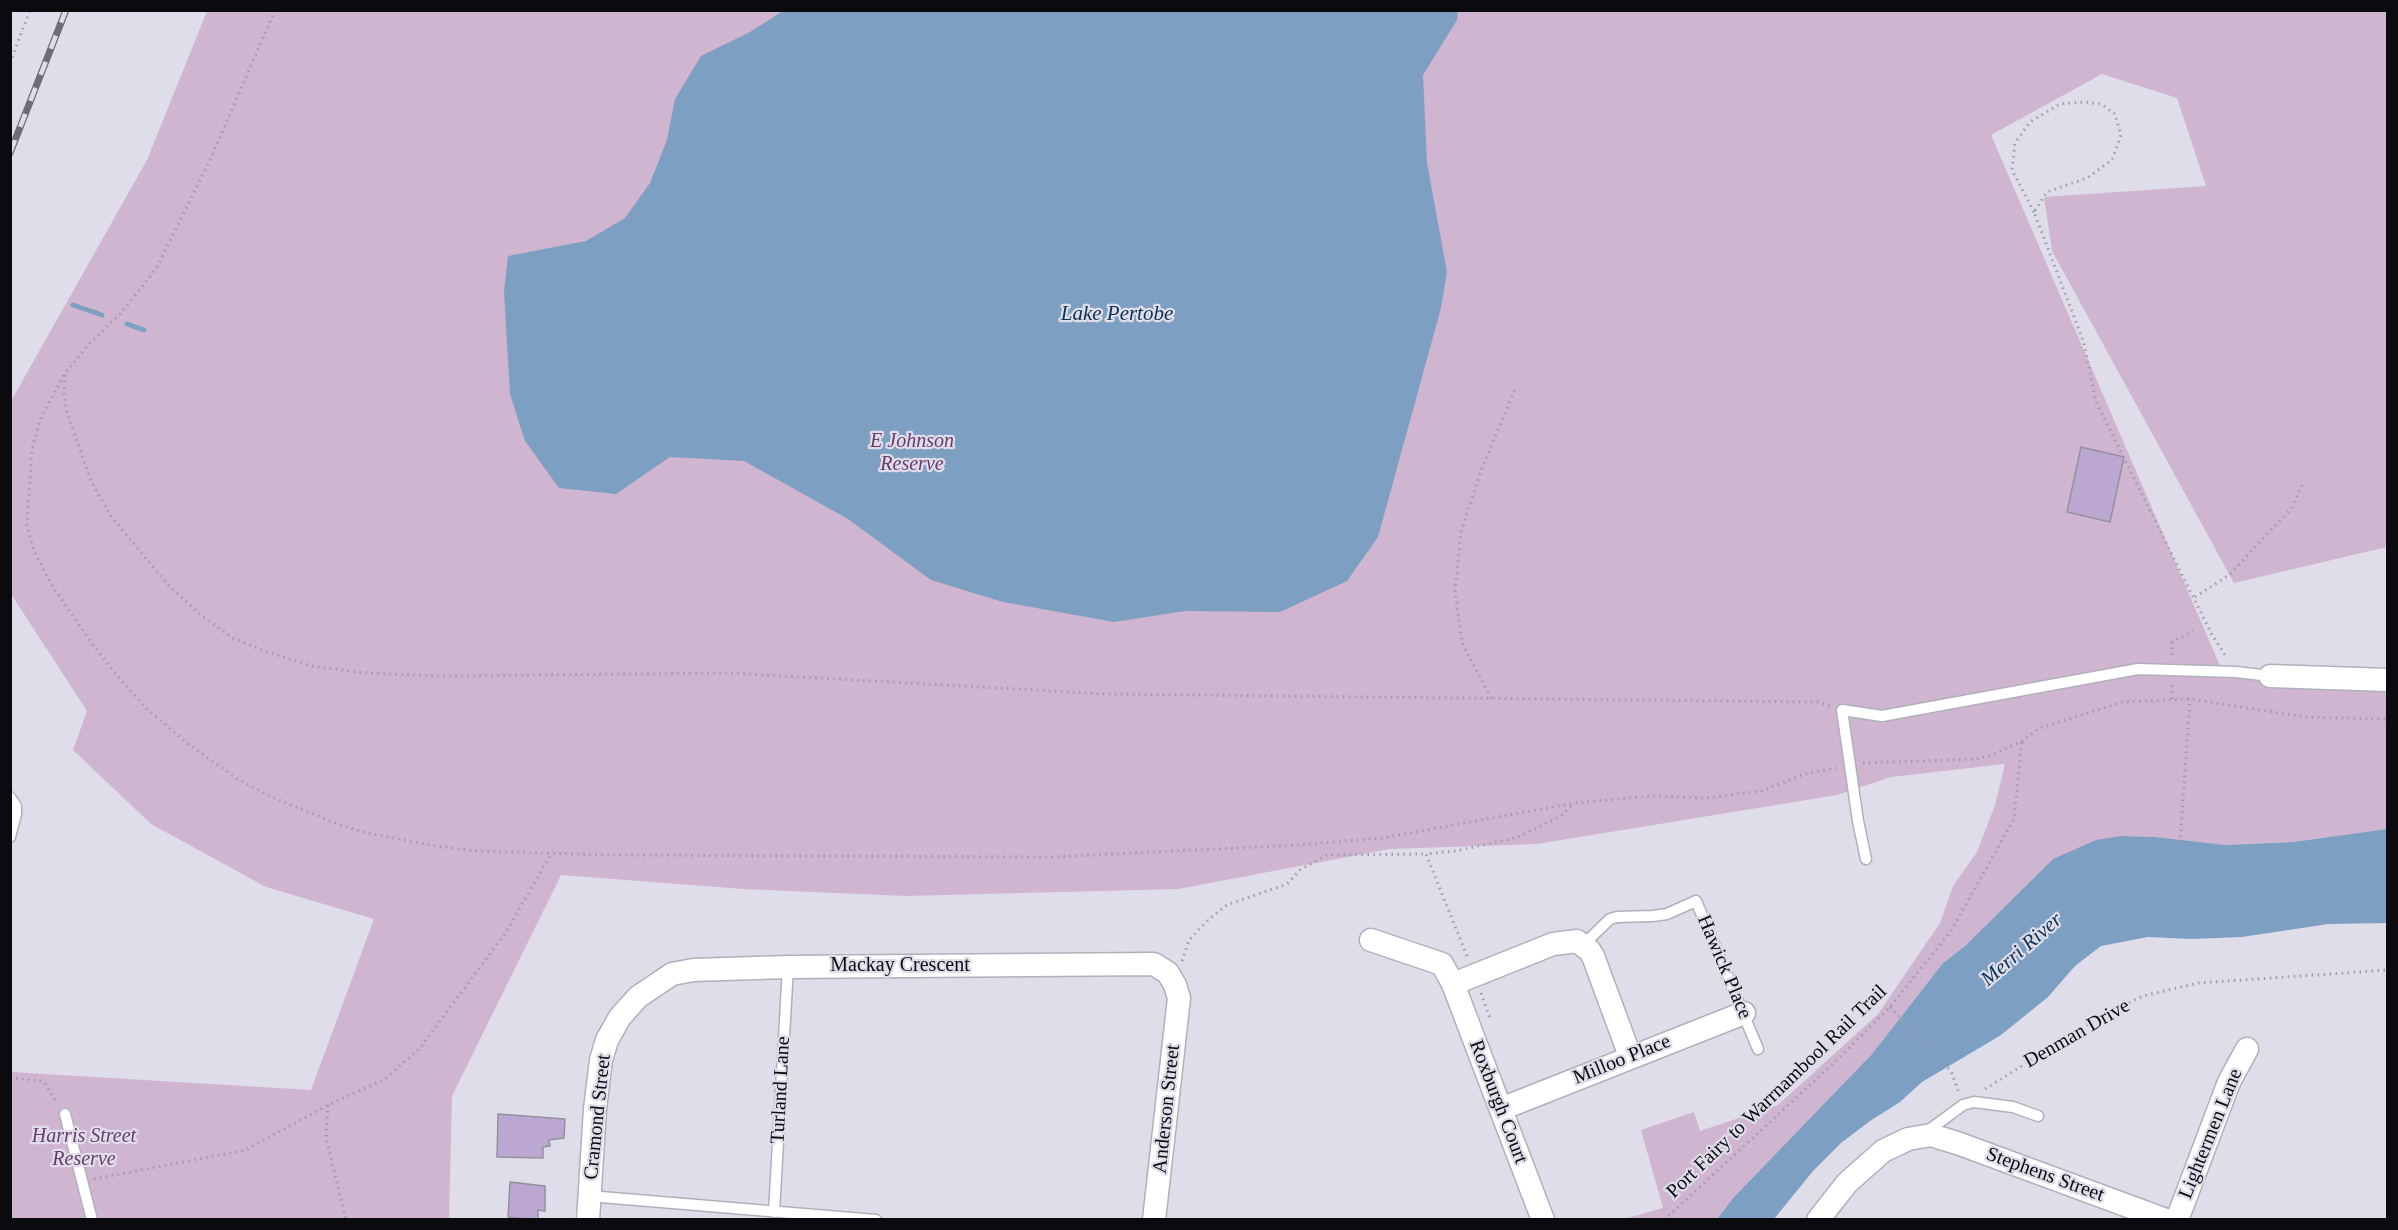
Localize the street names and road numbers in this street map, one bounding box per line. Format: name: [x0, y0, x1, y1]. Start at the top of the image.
street label: Hawick Place: [1691, 911, 1757, 1023]
street label: Mackay Crescent: [830, 954, 970, 978]
street label: Port Fairy to Warrnambool Rail Trail: [1662, 980, 1892, 1204]
street label: Denman Drive: [2020, 994, 2134, 1074]
street label: Milloo Place: [1570, 1030, 1674, 1090]
street label: Turland Lane: [766, 1036, 796, 1144]
street label: Roxburgh Court: [1463, 1037, 1533, 1167]
street label: Anderson Street: [1148, 1043, 1186, 1175]
street label: Cramond Street: [579, 1053, 617, 1181]
street label: Lightermen Lane: [2174, 1065, 2248, 1203]
street label: Stephens Street: [1983, 1143, 2107, 1207]

